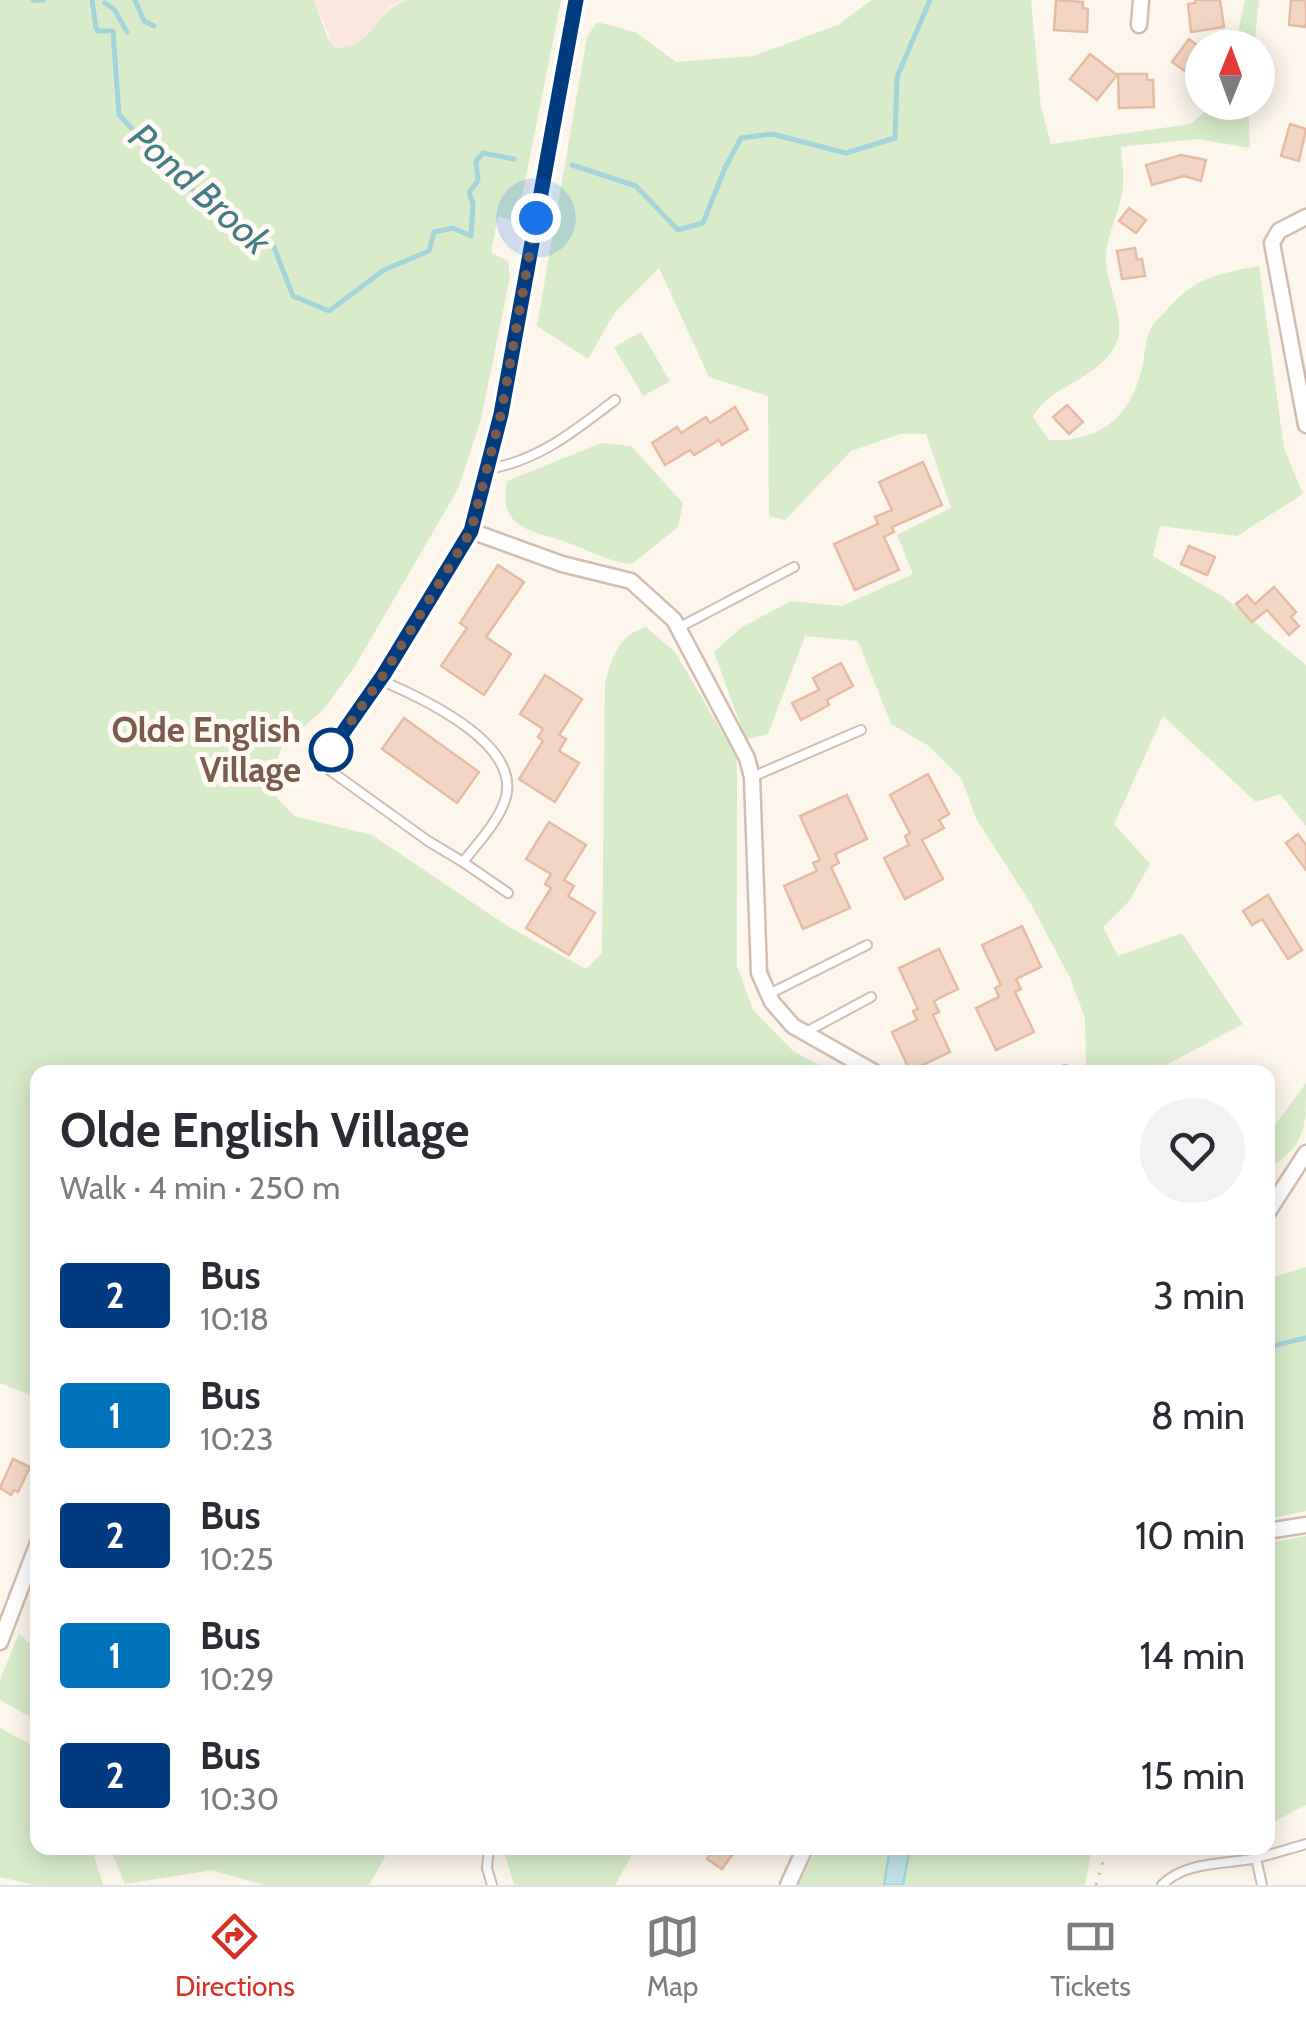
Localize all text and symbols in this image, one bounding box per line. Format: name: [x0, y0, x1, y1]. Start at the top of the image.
north arrow: [1185, 30, 1275, 120]
map controls: [1185, 30, 1275, 120]
water label: Pond Brook: [120, 113, 282, 266]
your location: [511, 193, 561, 243]
place label: Olde English Village: [111, 708, 301, 791]
marker: Olde English Village: [310, 729, 352, 771]
button: heart: [1140, 1098, 1245, 1203]
text: Olde English Village: [60, 1101, 469, 1159]
text: Walk · 4 min · 250 m: [60, 1168, 340, 1207]
text: Bus: [200, 1252, 261, 1299]
text: 3 min: [1153, 1272, 1245, 1319]
text: 2: [106, 1274, 124, 1317]
text: 10:18: [200, 1299, 269, 1338]
text: Bus: [200, 1372, 261, 1419]
text: 8 min: [1151, 1392, 1245, 1439]
text: 1: [109, 1394, 121, 1437]
text: 10:23: [200, 1419, 274, 1458]
text: Bus: [200, 1492, 261, 1539]
text: 10 min: [1135, 1512, 1245, 1559]
text: 2: [106, 1514, 124, 1557]
text: 10:25: [200, 1539, 274, 1578]
text: Bus: [200, 1612, 261, 1659]
text: 14 min: [1139, 1632, 1245, 1679]
text: 1: [109, 1634, 121, 1677]
text: 10:29: [200, 1659, 274, 1698]
text: Bus: [200, 1732, 261, 1779]
text: 15 min: [1141, 1752, 1245, 1799]
text: 2: [106, 1754, 124, 1797]
text: 10:30: [200, 1779, 279, 1818]
tab: Directions: [175, 1909, 295, 2003]
tab: Map: [645, 1909, 700, 2003]
tab: Tickets: [1050, 1909, 1131, 2003]

